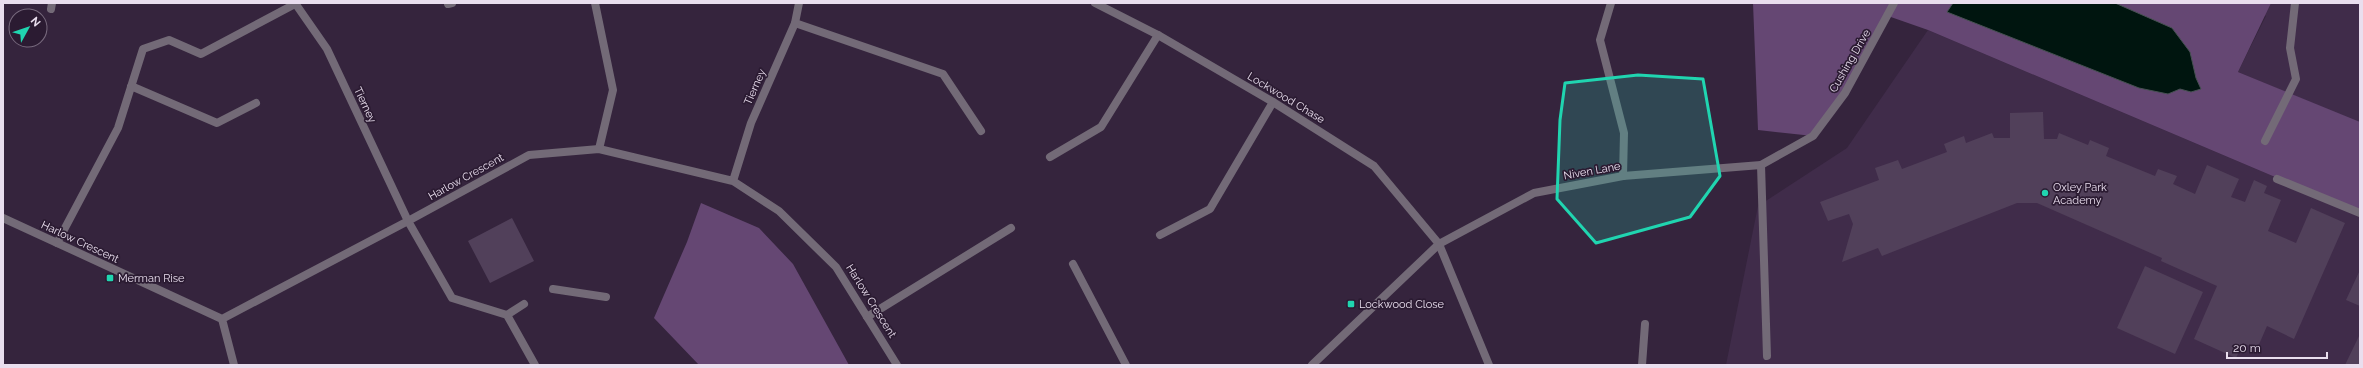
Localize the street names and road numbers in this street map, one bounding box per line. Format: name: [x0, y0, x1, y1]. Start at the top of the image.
street label: Cushing Drive: [1827, 27, 1874, 95]
street label: Tierney: [741, 67, 769, 107]
street label: Lockwood Chase: [1245, 70, 1327, 126]
street label: Tierney: [351, 85, 379, 125]
street label: Harlow Crescent: [426, 151, 506, 203]
street label: Niven Lane: [1563, 160, 1622, 182]
street label: Harlow Crescent: [39, 218, 121, 266]
street label: Harlow Crescent: [843, 262, 899, 340]

